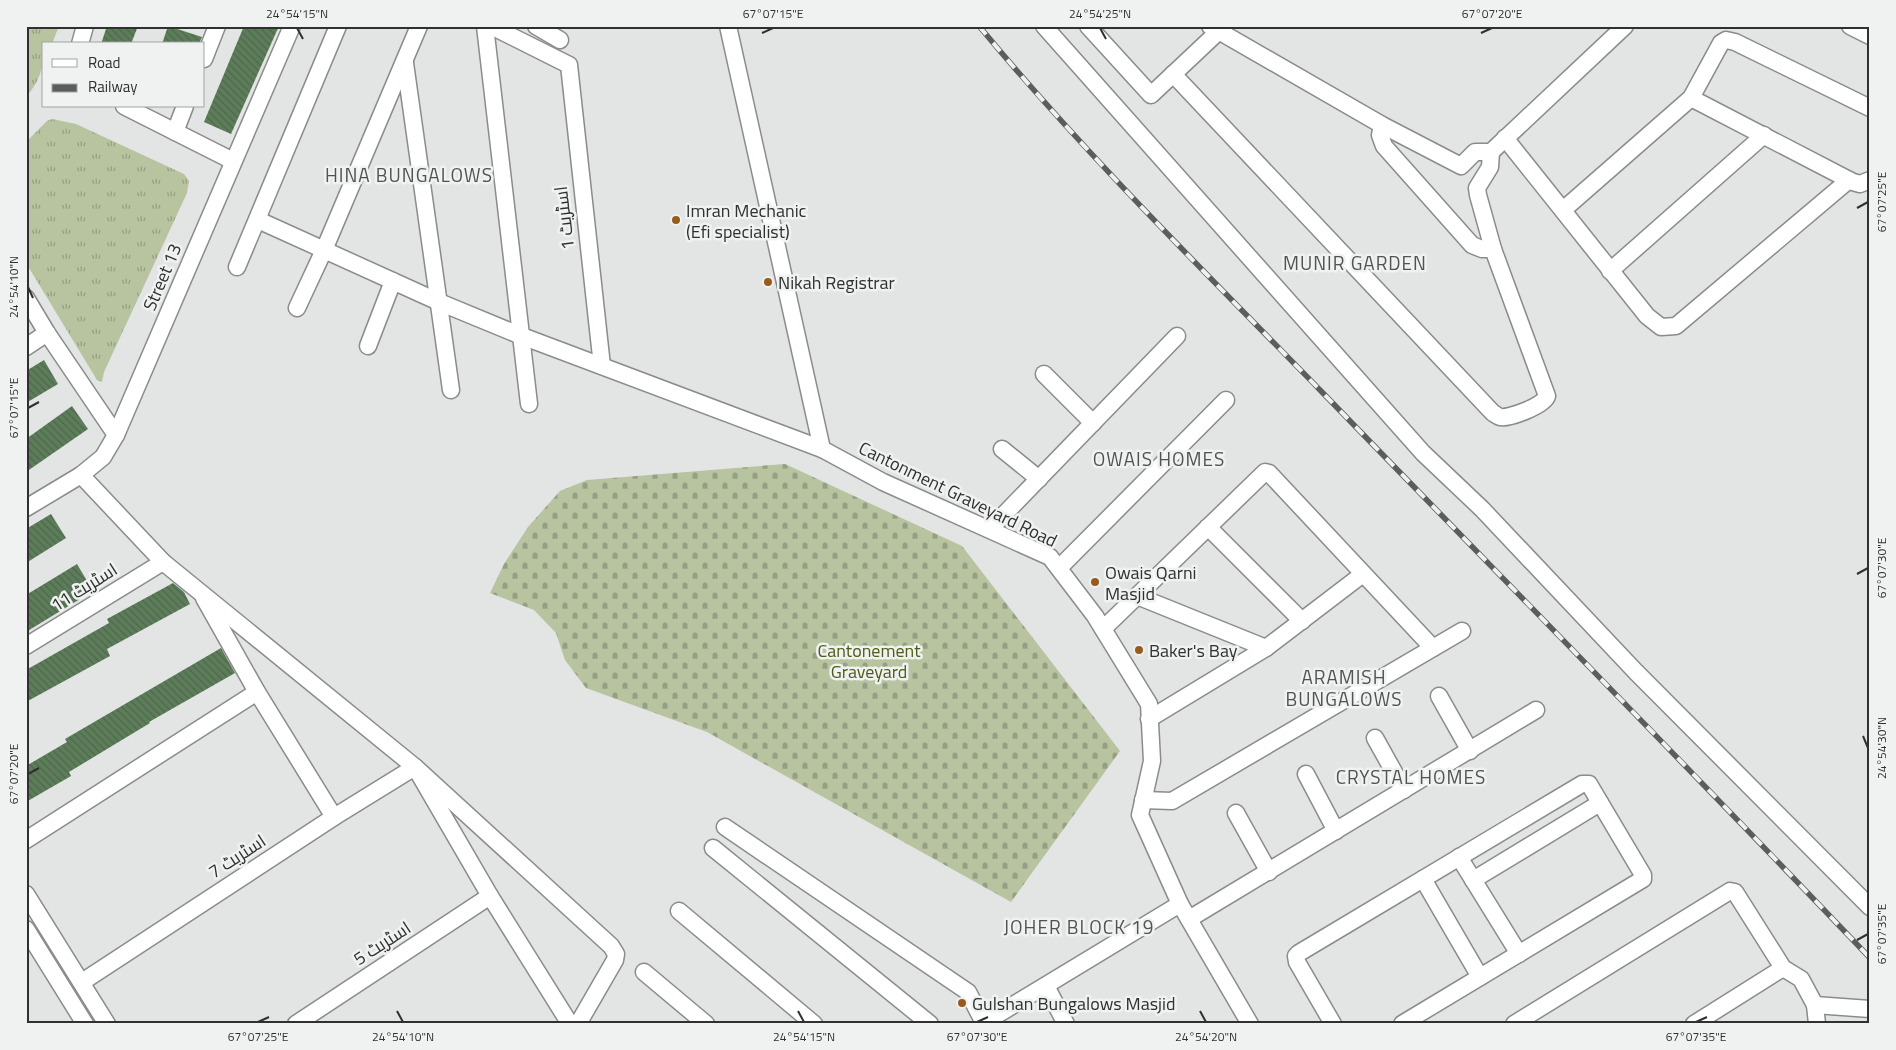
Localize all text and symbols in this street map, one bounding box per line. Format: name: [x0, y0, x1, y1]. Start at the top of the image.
text: 24°54'15"N: [266, 4, 328, 23]
text: 67°07'15"E: [743, 4, 804, 23]
text: 24°54'25"N: [1069, 4, 1131, 23]
text: 67°07'20"E: [1462, 4, 1523, 23]
legend: [42, 42, 205, 108]
text: Road: [88, 51, 120, 74]
text: Railway: [88, 75, 138, 98]
district label: HINA BUNGALOWS: [325, 160, 493, 189]
text: 67°07'25"E: [1872, 171, 1891, 232]
street label: اسٹریٹ 1: [547, 185, 581, 251]
place label: Imran Mechanic (Efi specialist): [686, 197, 807, 245]
marker: Imran Mechanic (Efi specialist): [670, 214, 682, 226]
street label: Street 13: [136, 239, 188, 315]
district label: MUNIR GARDEN: [1283, 248, 1427, 277]
text: 24°54'10"N: [4, 256, 23, 318]
place label: Nikah Registrar: [778, 269, 895, 296]
marker: Nikah Registrar: [762, 276, 774, 288]
text: 67°07'15"E: [4, 377, 23, 438]
street label: Cantonment Graveyard Road: [854, 434, 1062, 554]
district label: OWAIS HOMES: [1093, 444, 1225, 473]
text: 67°07'30"E: [1872, 537, 1891, 598]
street label: اسٹریٹ 11: [45, 556, 123, 618]
place label: Owais Qarni Masjid: [1105, 559, 1197, 607]
marker: Owais Qarni Masjid: [1089, 576, 1101, 588]
park label: Cantonement Graveyard: [817, 637, 921, 685]
place label: Baker's Bay: [1149, 637, 1238, 664]
marker: Baker's Bay: [1133, 644, 1145, 656]
district label: ARAMISH BUNGALOWS: [1285, 662, 1403, 713]
text: 24°54'30"N: [1872, 717, 1891, 779]
text: 67°07'20"E: [4, 743, 23, 804]
district label: CRYSTAL HOMES: [1336, 762, 1486, 791]
street label: اسٹریٹ 7: [203, 827, 271, 885]
text: 67°07'35"E: [1872, 903, 1891, 964]
district label: JOHER BLOCK 19: [1004, 912, 1154, 941]
street label: اسٹریٹ 5: [348, 914, 416, 972]
place label: Gulshan Bungalows Masjid: [972, 990, 1176, 1017]
marker: Gulshan Bungalows Masjid: [956, 997, 968, 1009]
text: 67°07'25"E: [228, 1027, 289, 1046]
text: 24°54'10"N: [372, 1027, 434, 1046]
text: 24°54'15"N: [773, 1027, 835, 1046]
text: 67°07'30"E: [947, 1027, 1008, 1046]
text: 24°54'20"N: [1175, 1027, 1237, 1046]
text: 67°07'35"E: [1666, 1027, 1727, 1046]

